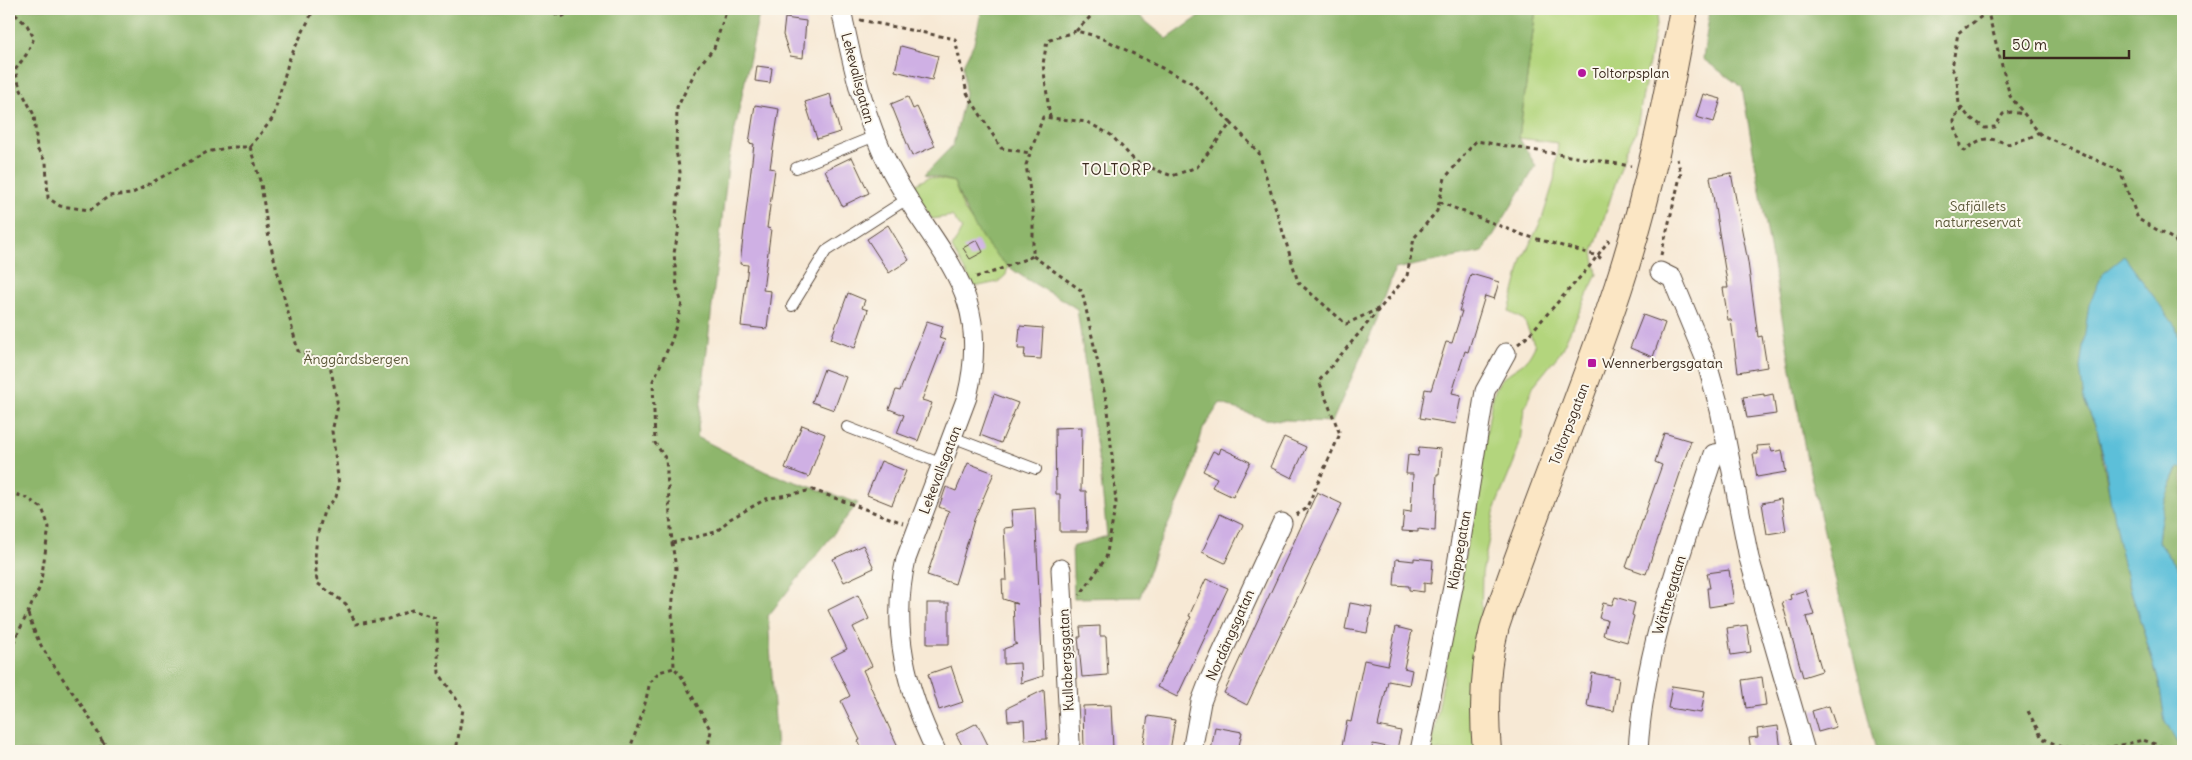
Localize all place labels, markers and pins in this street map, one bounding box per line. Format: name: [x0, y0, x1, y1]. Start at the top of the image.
place label: Toltorpsplan: [1592, 64, 1669, 82]
marker: Toltorpsplan: [1576, 67, 1588, 79]
place label: Wennerbergsgatan: [1602, 354, 1723, 372]
marker: Wennerbergsgatan: [1586, 357, 1598, 369]

